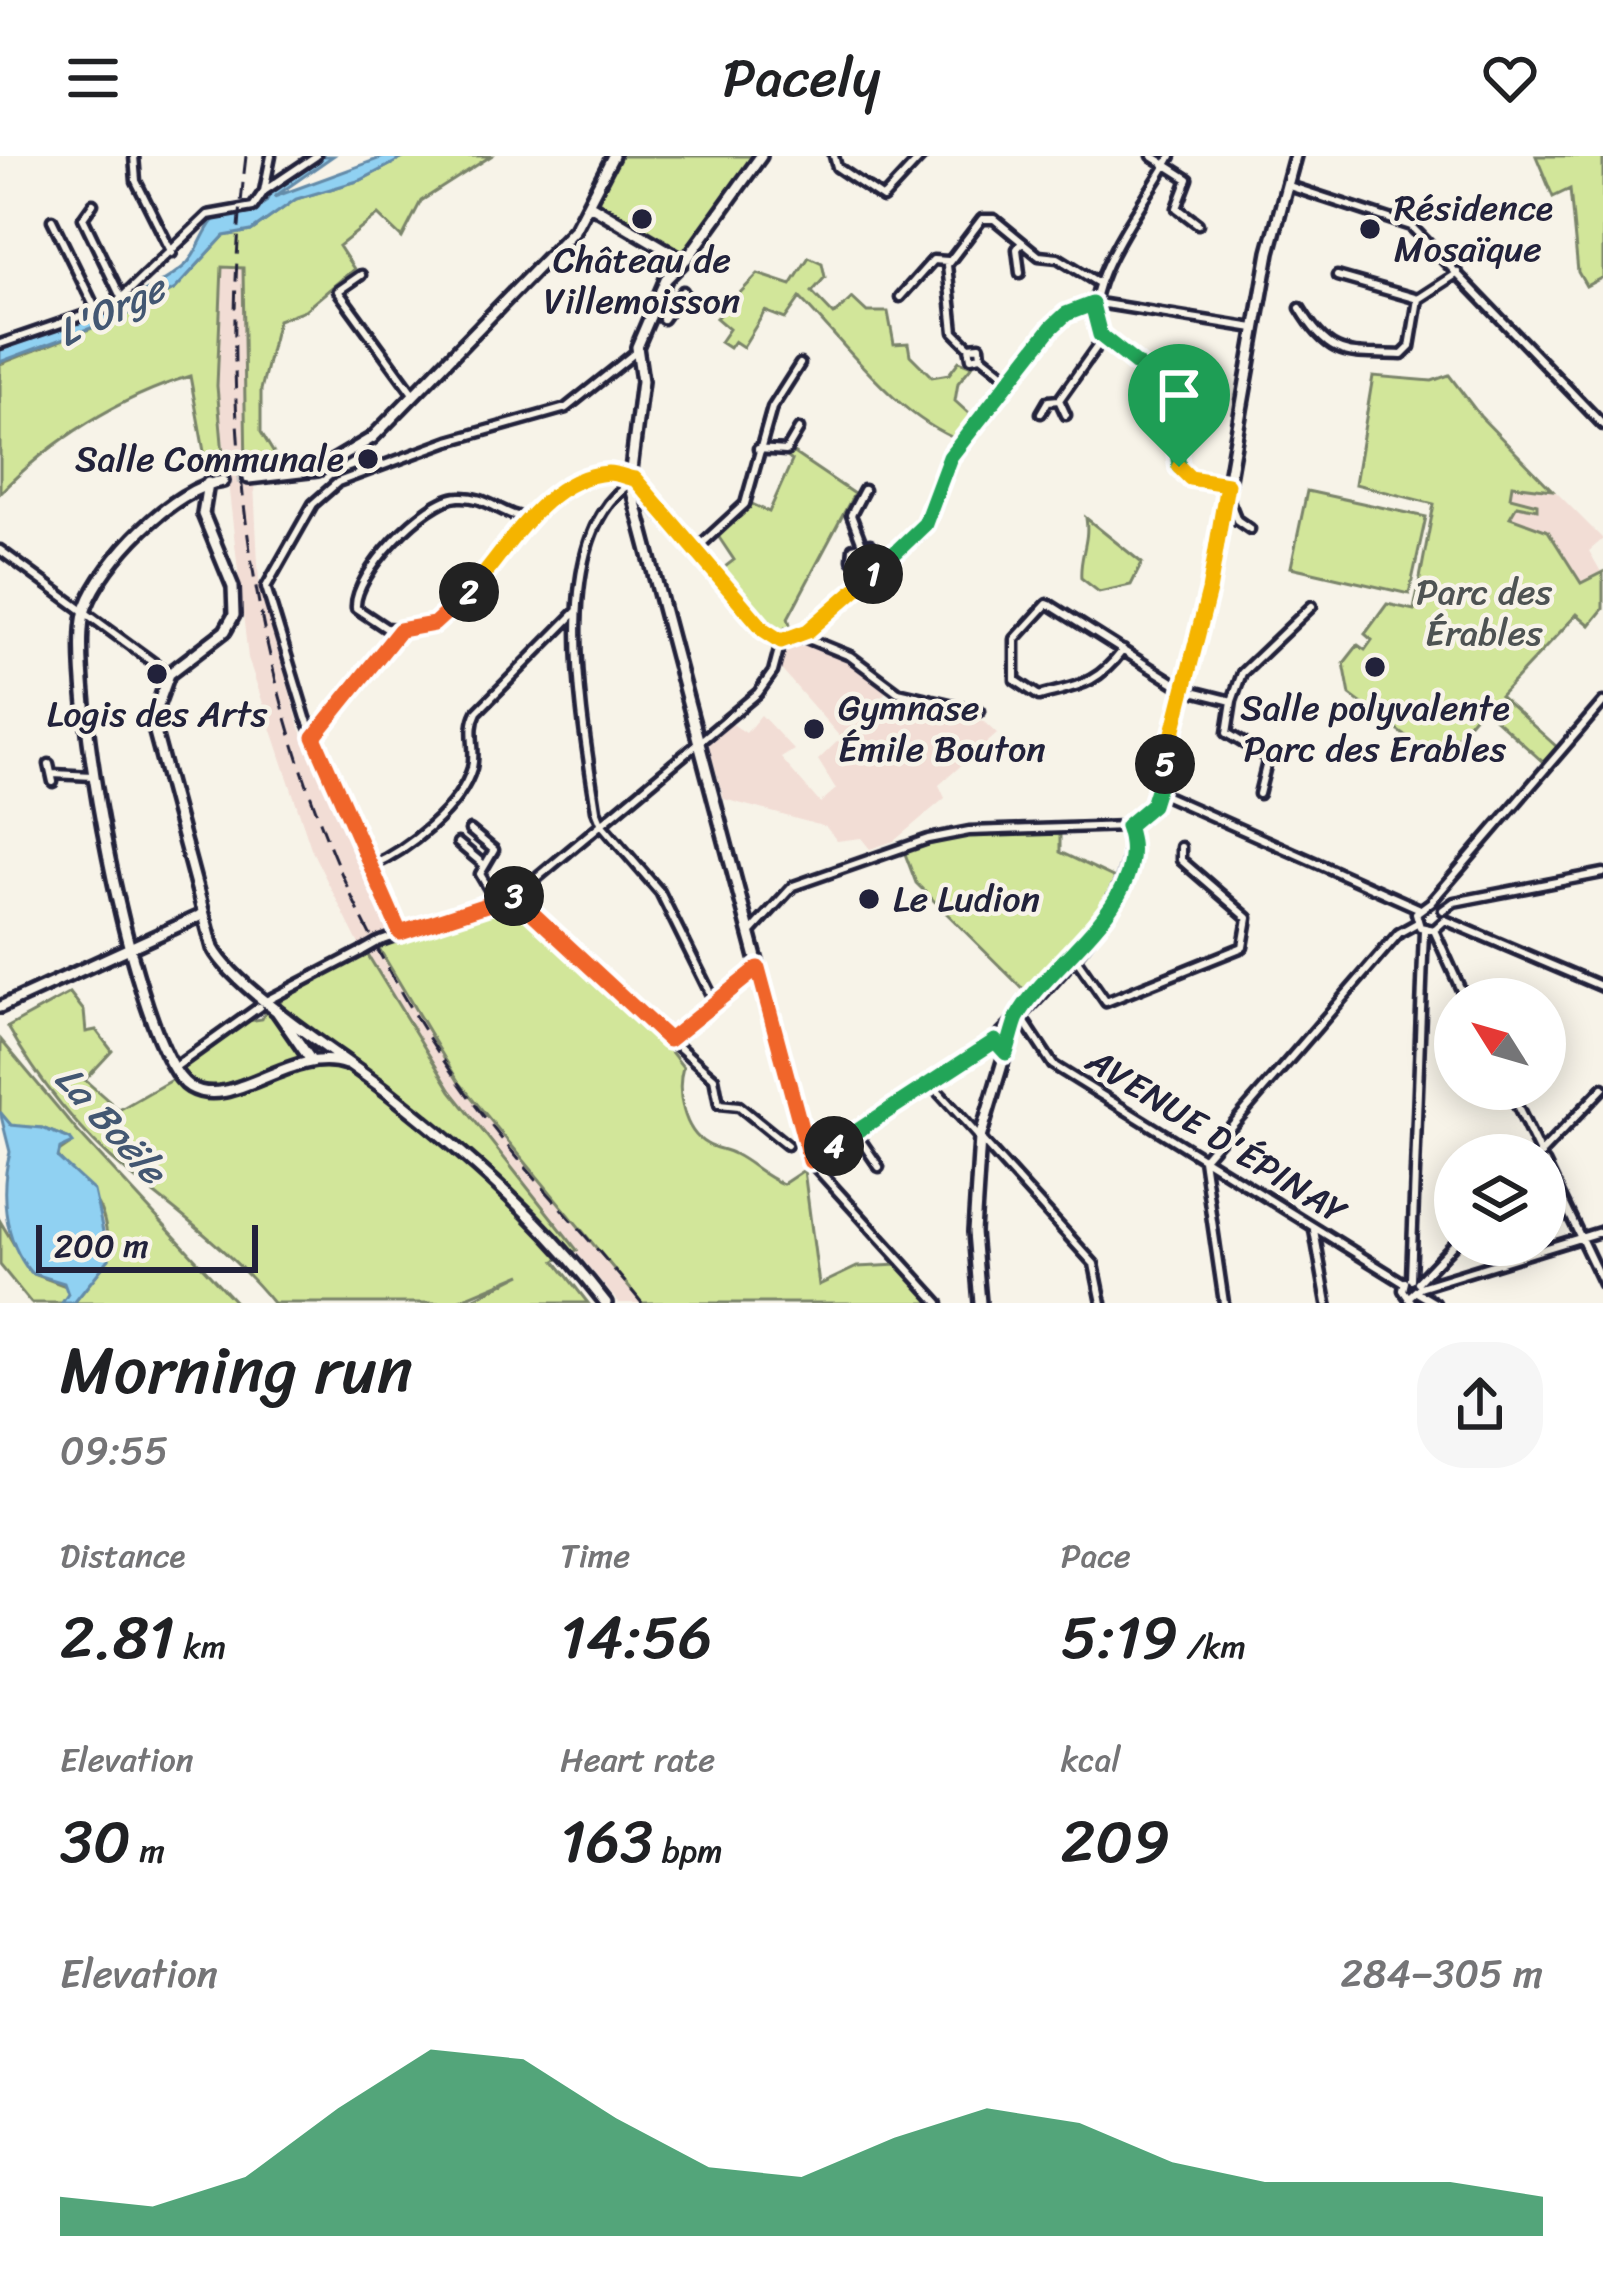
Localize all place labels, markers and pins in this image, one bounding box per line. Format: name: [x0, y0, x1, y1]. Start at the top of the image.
place label: Résidence Mosaïque: [1394, 176, 1553, 281]
marker: Château de Villemoisson: [629, 206, 655, 232]
marker: Résidence Mosaïque: [1357, 216, 1383, 242]
place label: Château de Villemoisson: [544, 228, 740, 333]
pin: [1128, 344, 1230, 467]
place label: Salle Communale: [75, 427, 344, 491]
marker: Salle Communale: [355, 446, 381, 472]
pin: 1: [843, 544, 903, 604]
pin: 2: [439, 562, 499, 622]
marker: Salle polyvalente Parc des Erables: [1362, 654, 1388, 680]
marker: Logis des Arts: [144, 661, 170, 687]
place label: Gymnase Émile Bouton: [838, 676, 1046, 781]
place label: Salle polyvalente Parc des Erables: [1240, 676, 1510, 781]
place label: Logis des Arts: [47, 682, 268, 746]
marker: Gymnase Émile Bouton: [801, 716, 827, 742]
pin: 5: [1135, 734, 1195, 794]
pin: 3: [484, 866, 544, 926]
place label: Le Ludion: [893, 867, 1040, 931]
marker: Le Ludion: [856, 886, 882, 912]
pin: 4: [804, 1116, 864, 1176]

